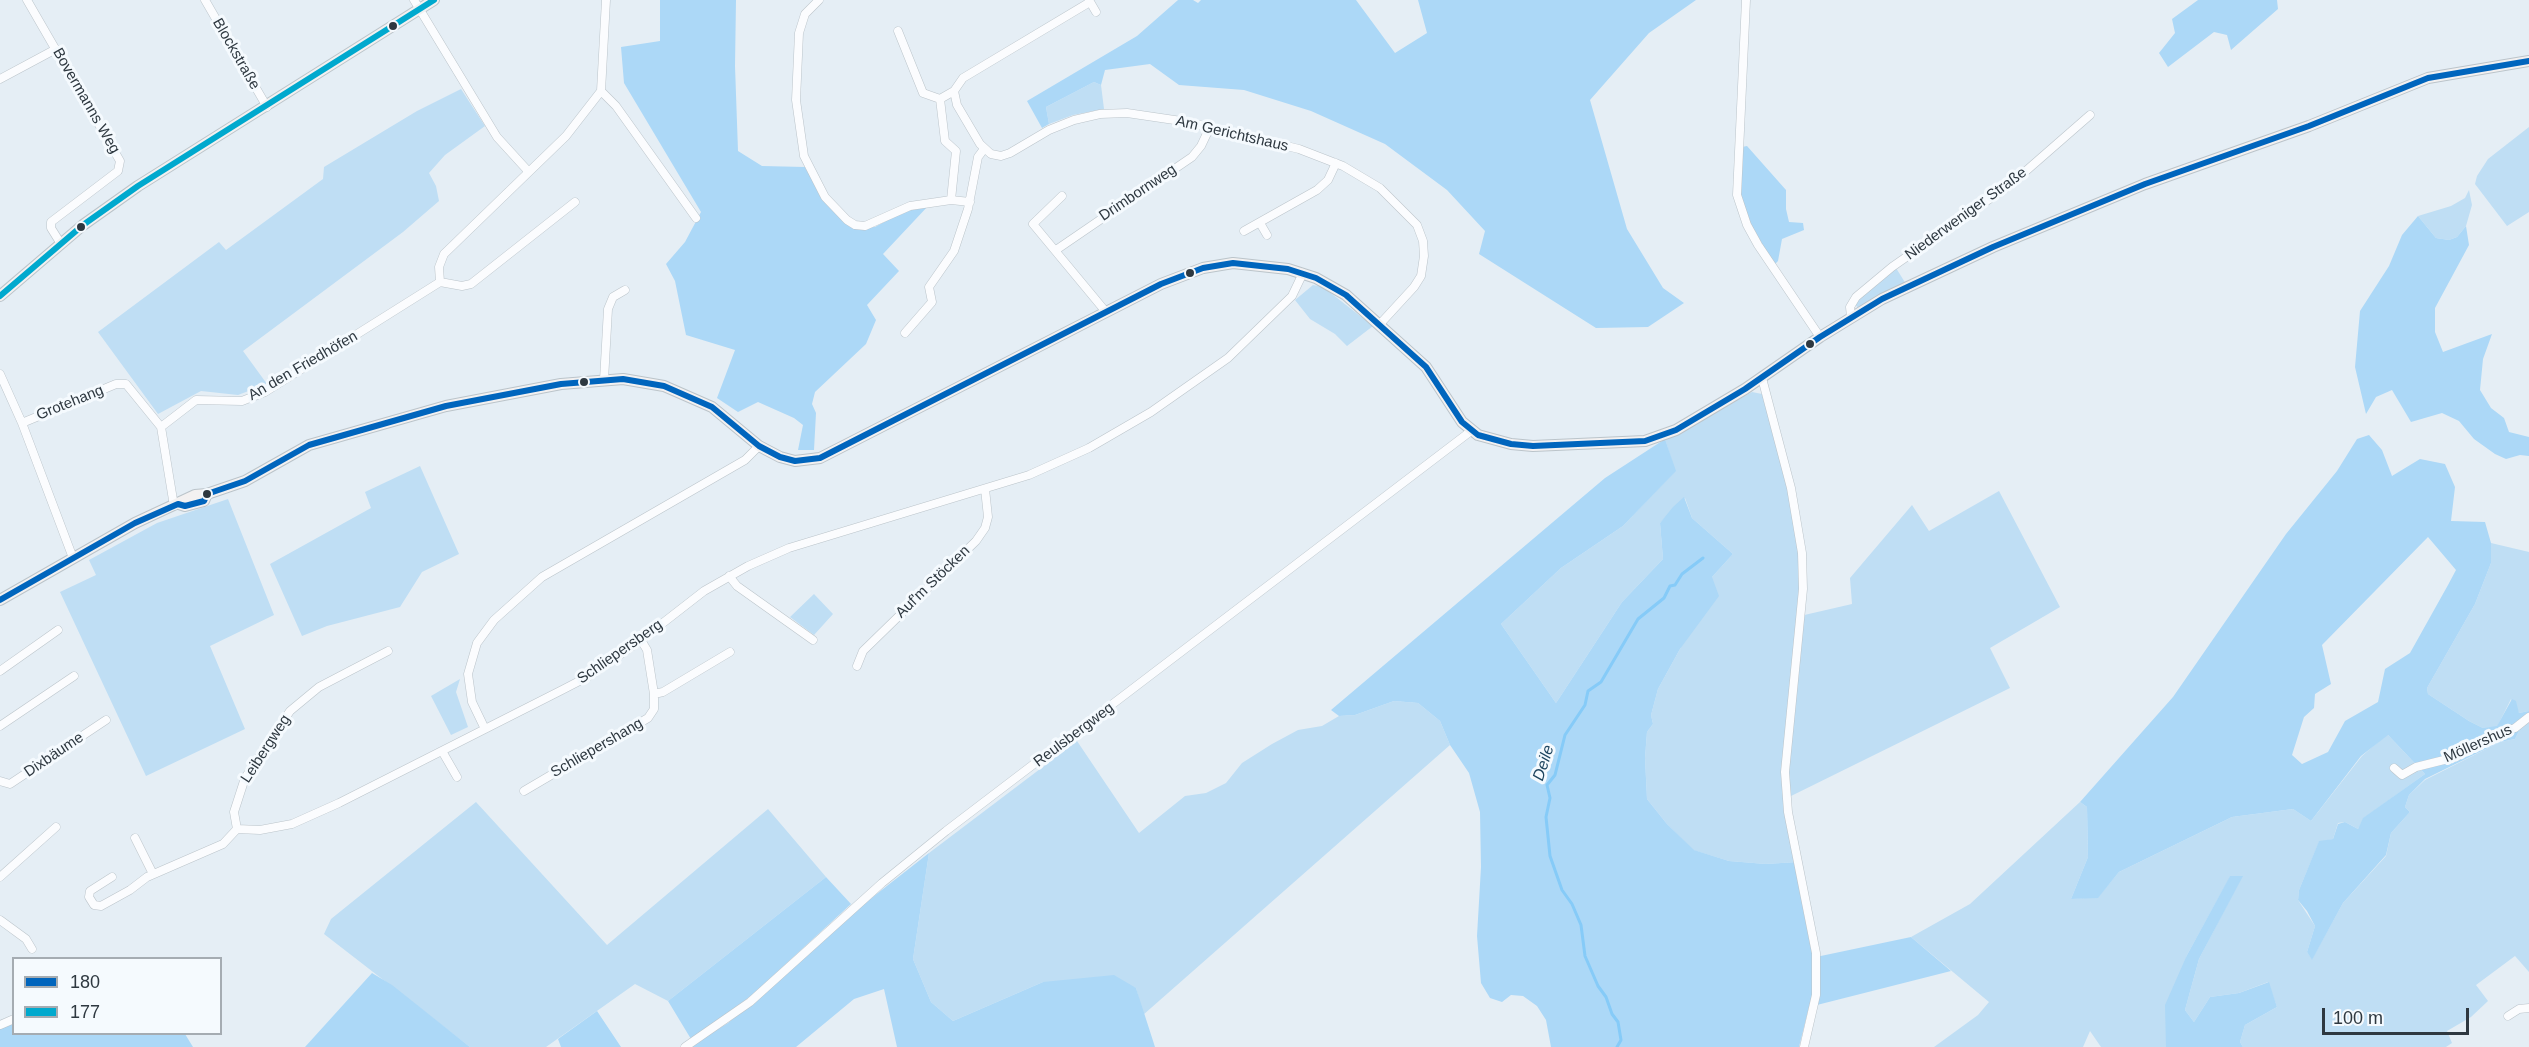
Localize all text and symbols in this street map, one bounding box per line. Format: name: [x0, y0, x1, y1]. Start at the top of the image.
street label: Blockstraße: [208, 15, 264, 93]
unlabelled marker: [387, 20, 399, 32]
street label: Bovermanns Weg: [48, 45, 124, 157]
street label: Am Gerichtshaus: [1174, 112, 1290, 156]
street label: Drimbornweg: [1096, 161, 1180, 225]
street label: Niederweniger Straße: [1902, 164, 2030, 264]
unlabelled marker: [75, 221, 87, 233]
unlabelled marker: [1184, 267, 1196, 279]
street label: An den Friedhöfen: [245, 327, 361, 405]
unlabelled marker: [1804, 338, 1816, 350]
unlabelled marker: [578, 376, 590, 388]
street label: Grotehang: [34, 381, 106, 425]
unlabelled marker: [201, 488, 213, 500]
street label: Auf'm Stöcken: [892, 542, 974, 622]
street label: Schliepersberg: [574, 616, 666, 688]
street label: Reulsbergweg: [1030, 699, 1118, 771]
street label: Leibergweg: [237, 712, 295, 786]
street label: Schliepershang: [548, 714, 646, 782]
street label: Möllershus: [2441, 721, 2515, 767]
street label: Dixbäume: [21, 729, 87, 781]
water label: Deile: [1529, 743, 1559, 783]
legend: [12, 957, 222, 1035]
text: 180: [70, 972, 100, 992]
scale bar: [2325, 996, 2472, 1034]
text: 177: [70, 1002, 100, 1022]
text: 100 m: [2333, 1008, 2383, 1028]

